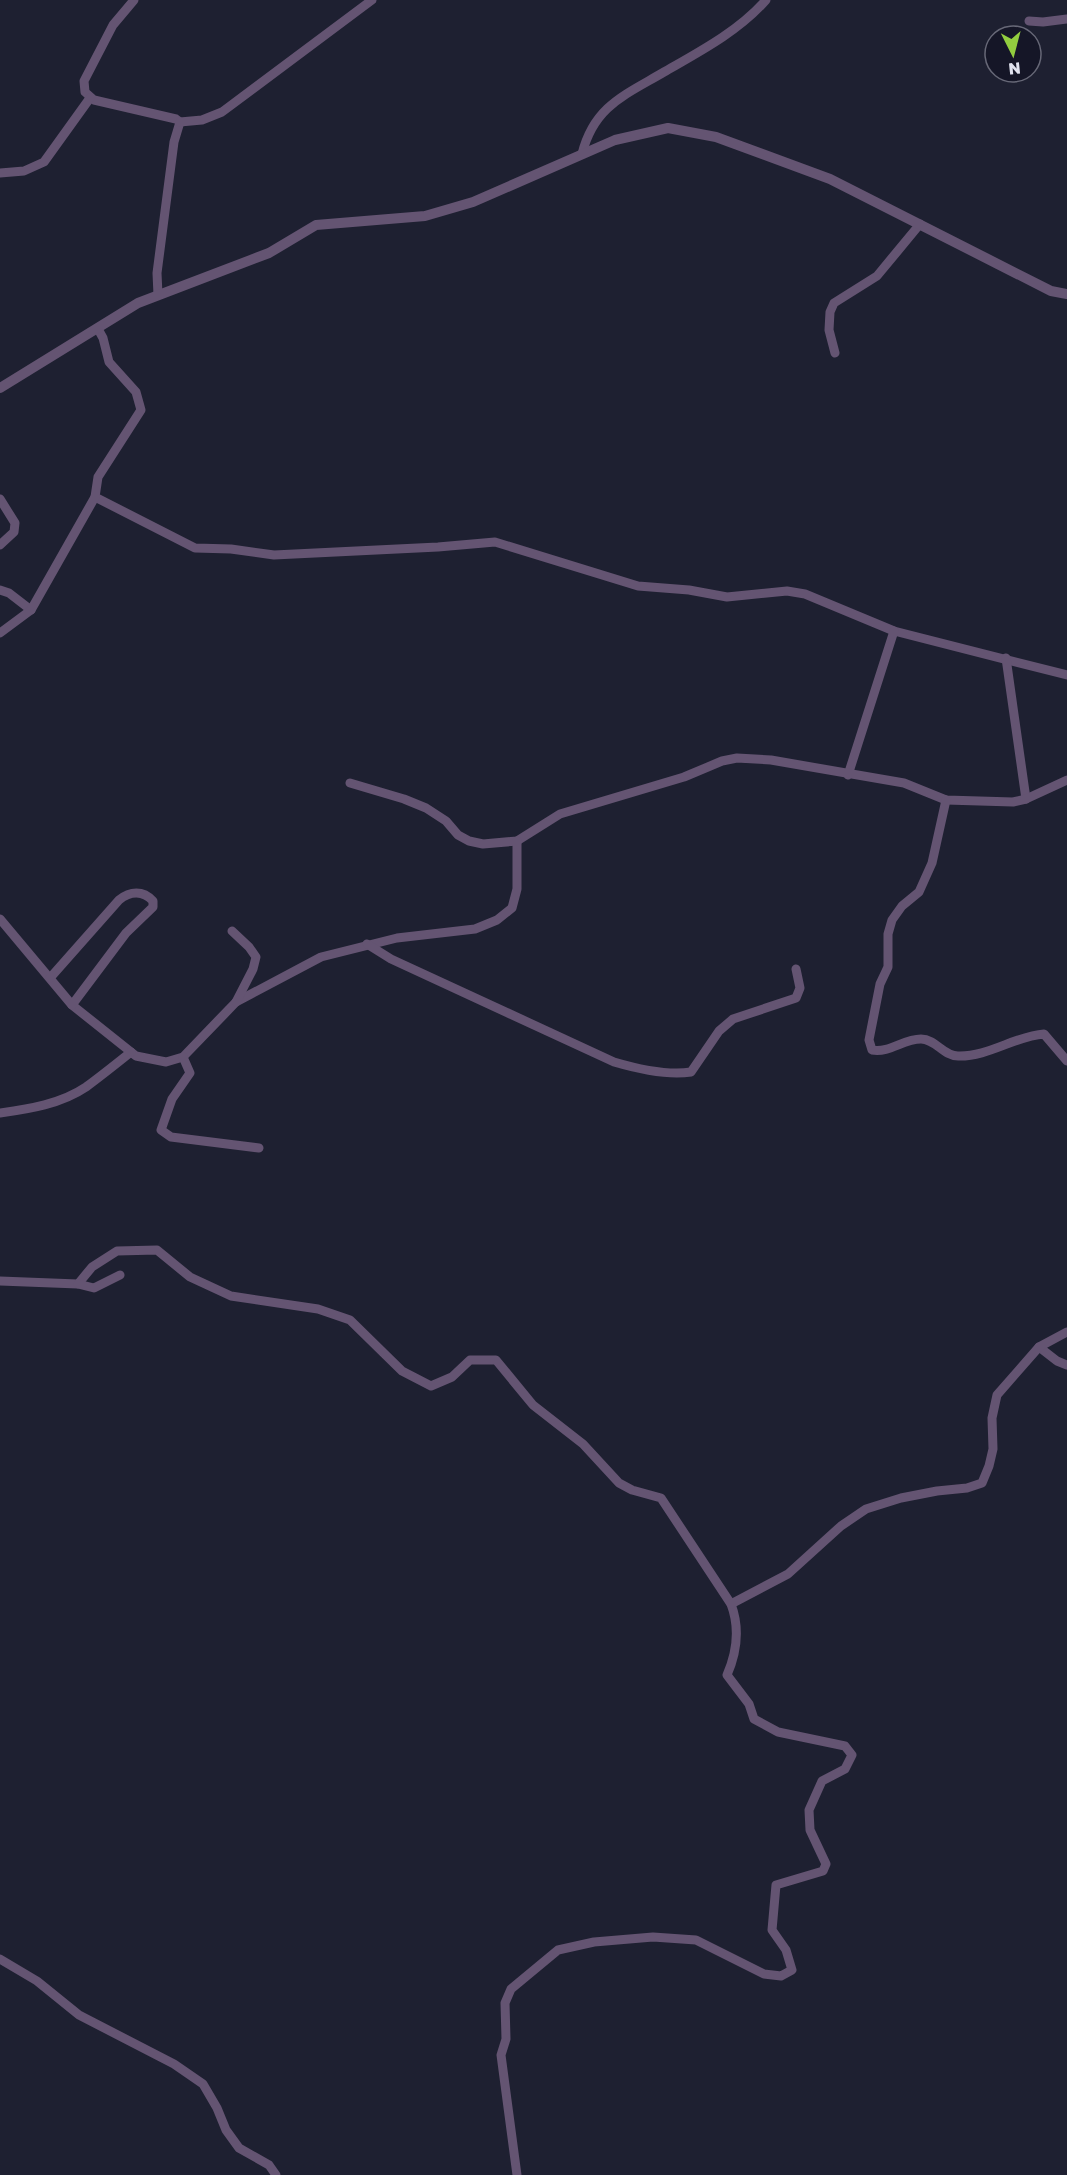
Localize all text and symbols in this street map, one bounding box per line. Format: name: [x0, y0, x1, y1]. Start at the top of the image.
north arrow: [983, 24, 1043, 84]
text: N: [1007, 58, 1022, 79]

